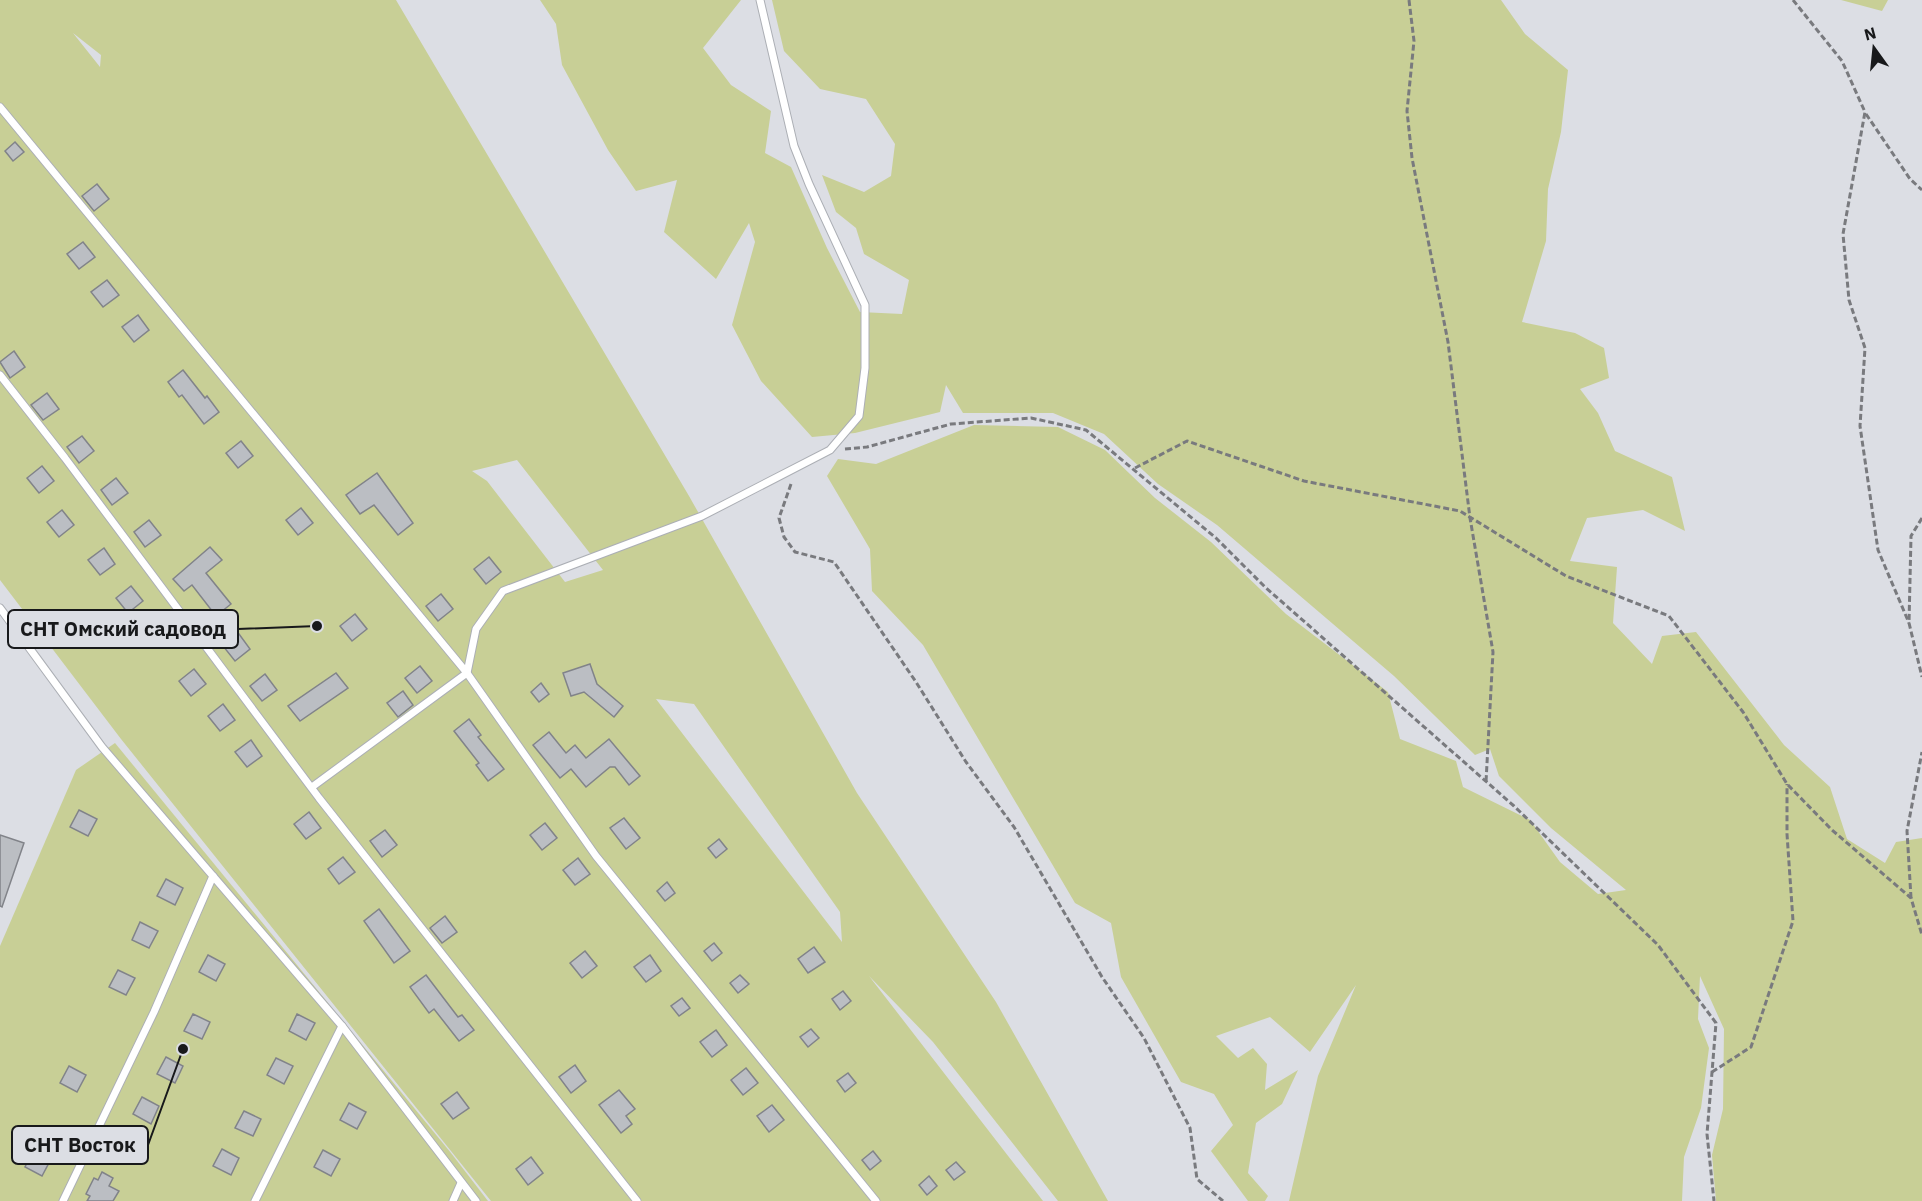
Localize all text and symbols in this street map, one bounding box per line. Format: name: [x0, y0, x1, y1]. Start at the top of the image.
north arrow: [1844, 18, 1904, 78]
text: N: [1862, 22, 1878, 45]
callout: СНТ Омский садовод: [8, 610, 238, 648]
text: СНТ Омский садовод: [20, 615, 226, 642]
callout: СНТ Восток: [12, 1126, 148, 1164]
text: СНТ Восток: [24, 1131, 136, 1158]

